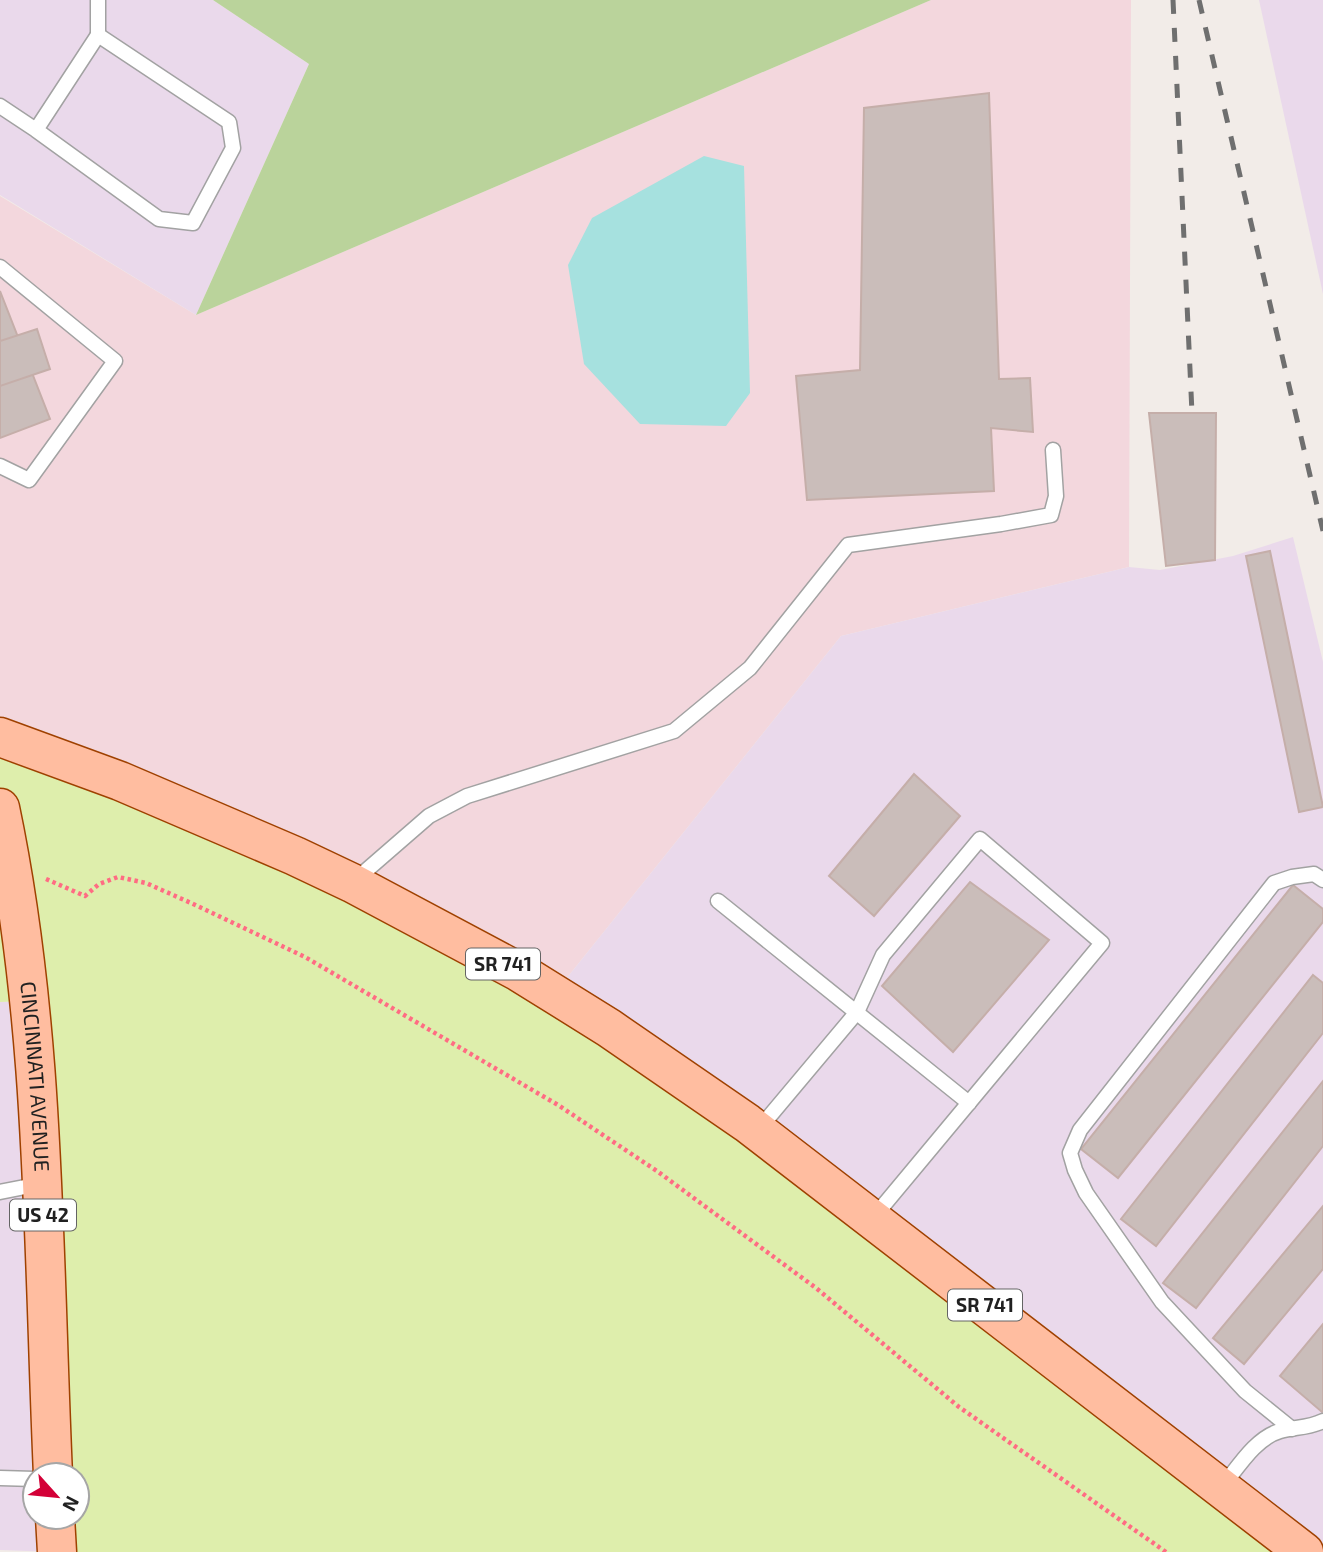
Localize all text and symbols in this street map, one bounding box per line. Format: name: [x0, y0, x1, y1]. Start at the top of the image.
road number: SR 741: [466, 948, 540, 980]
street label: CINCINNATI AVENUE: [16, 980, 56, 1172]
road number: US 42: [10, 1200, 76, 1231]
road number: SR 741: [948, 1289, 1022, 1320]
north arrow: [21, 1461, 91, 1531]
text: N: [58, 1493, 85, 1515]

